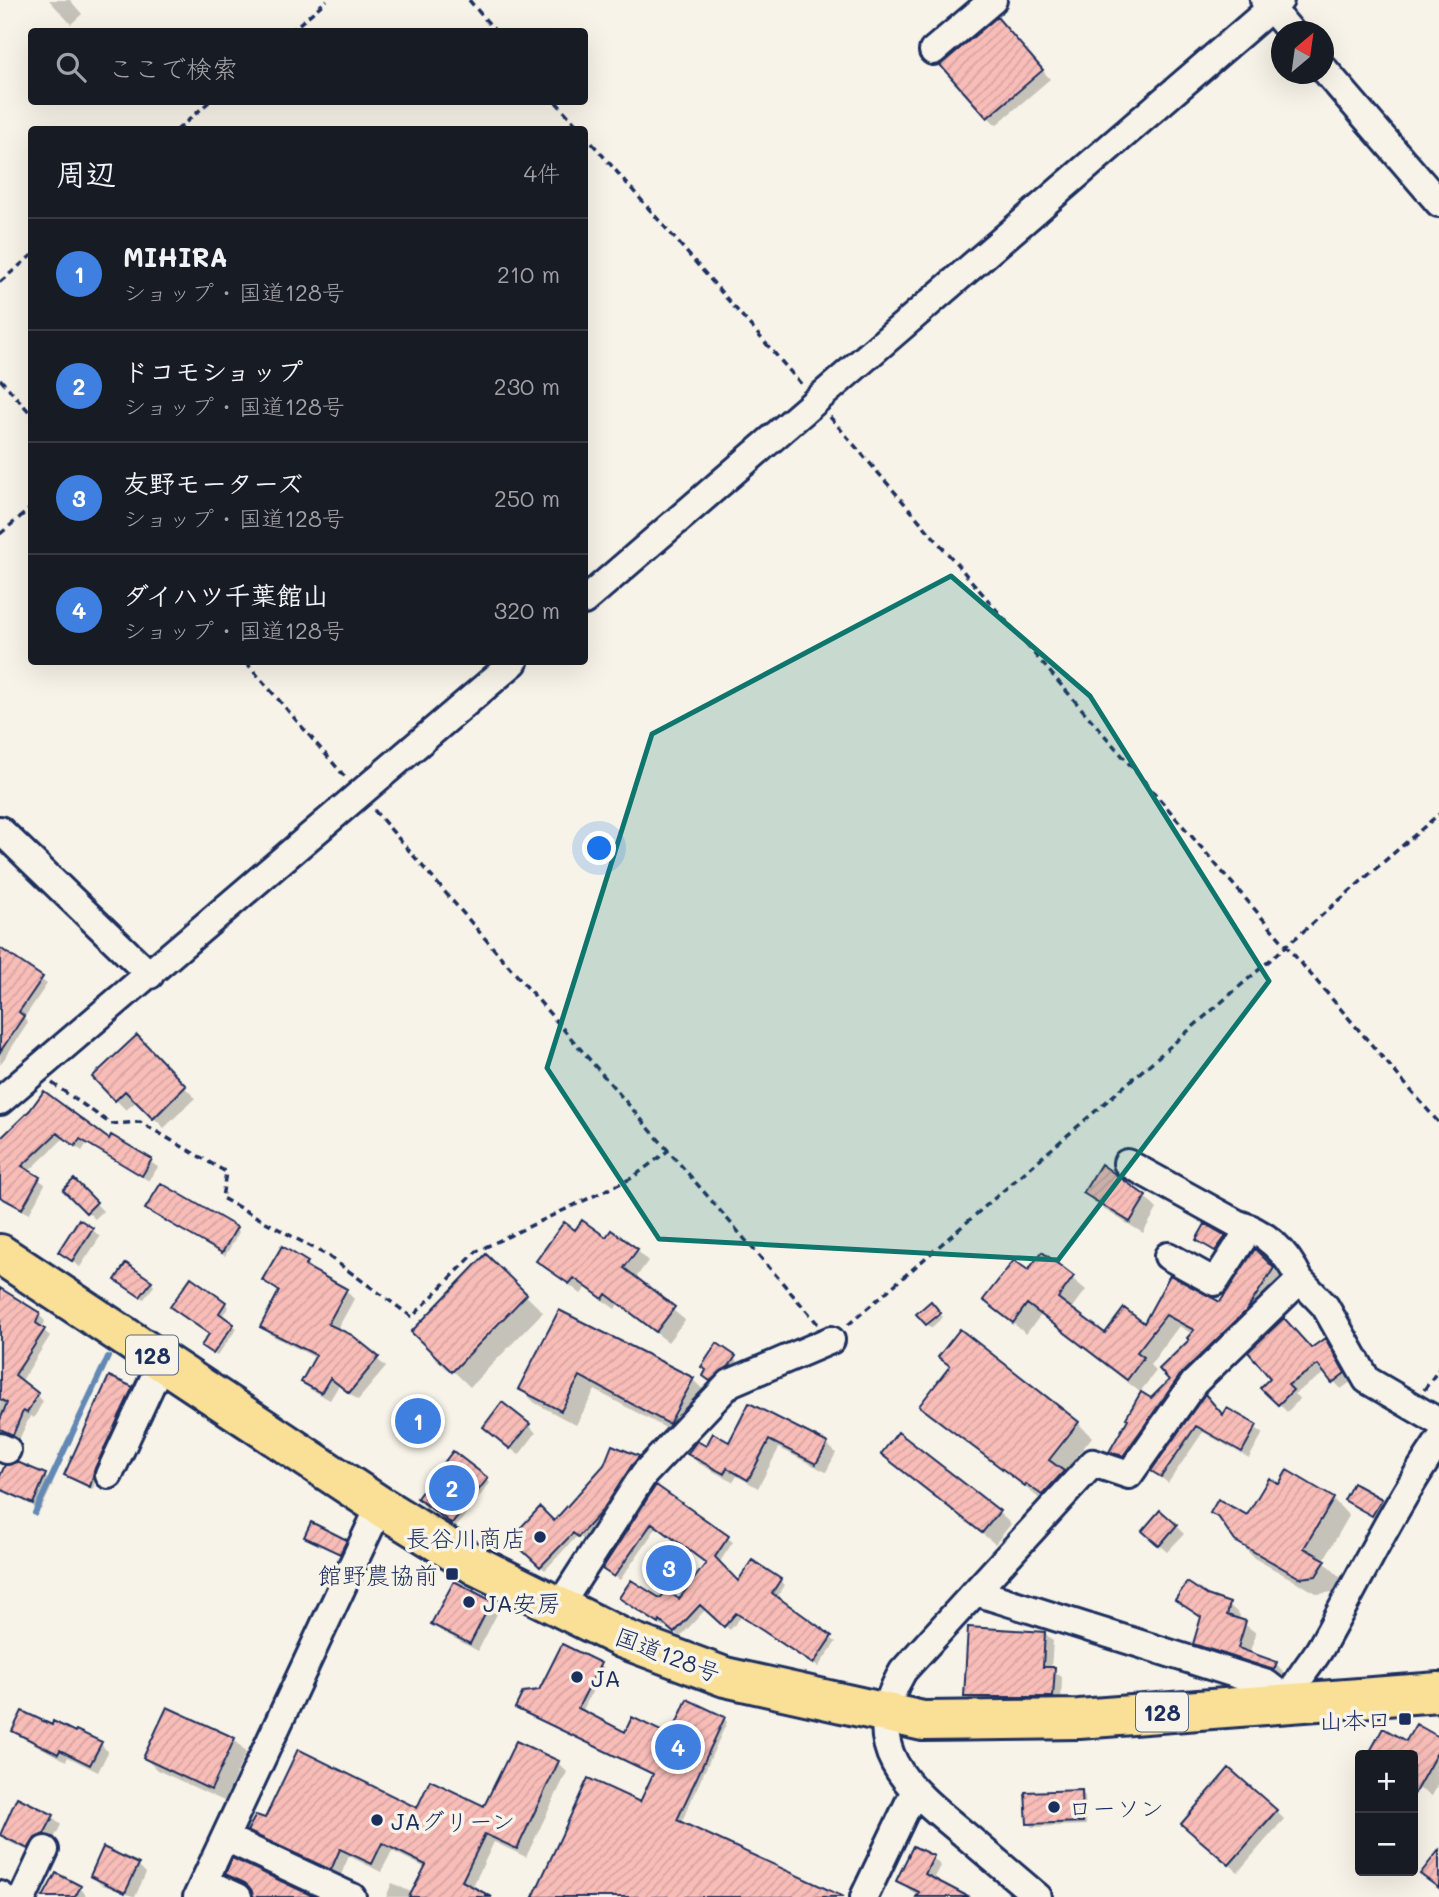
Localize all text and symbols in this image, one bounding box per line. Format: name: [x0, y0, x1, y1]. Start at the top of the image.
north arrow: [1271, 21, 1334, 84]
search box: [28, 28, 588, 105]
icon: search: [52, 48, 90, 86]
text: ここで検索: [108, 51, 238, 85]
text: 周辺: [56, 153, 116, 193]
text: 4件: [523, 158, 560, 188]
text: MIHIRA: [123, 240, 228, 274]
text: 1: [74, 259, 84, 289]
text: 210 m: [497, 259, 560, 289]
text: ショップ · 国道128号: [123, 277, 345, 307]
text: ドコモショップ: [123, 354, 303, 388]
text: 2: [73, 371, 85, 401]
text: 230 m: [494, 371, 560, 401]
text: ショップ · 国道128号: [123, 391, 345, 421]
text: 友野モーターズ: [123, 466, 303, 500]
text: 3: [72, 483, 86, 513]
text: 250 m: [494, 483, 560, 513]
text: ショップ · 国道128号: [123, 503, 345, 533]
text: ダイハツ千葉館山: [123, 578, 328, 612]
text: 4: [72, 595, 86, 625]
text: 320 m: [494, 595, 560, 625]
text: ショップ · 国道128号: [123, 615, 345, 645]
your location: [582, 831, 616, 865]
road number: 128: [126, 1336, 178, 1374]
pin: 1: [395, 1395, 441, 1447]
pin: 2: [429, 1462, 475, 1514]
place label: 長谷川商店: [406, 1522, 526, 1553]
marker: 長谷川商店: [532, 1529, 548, 1545]
pin: 3: [646, 1542, 692, 1594]
place label: 館野農協前: [318, 1559, 438, 1590]
marker: 館野農協前: [444, 1566, 460, 1582]
place label: JA安房: [483, 1587, 561, 1618]
marker: JA安房: [461, 1594, 477, 1610]
street label: 国道128号: [611, 1620, 725, 1688]
place label: JA: [591, 1662, 621, 1693]
marker: JA: [569, 1669, 585, 1685]
road number: 128: [1136, 1693, 1188, 1732]
place label: 山本口: [1319, 1704, 1391, 1735]
marker: 山本口: [1397, 1711, 1413, 1727]
pin: 4: [655, 1721, 701, 1773]
map controls: [1355, 1750, 1418, 1876]
button: +: [1355, 1750, 1418, 1813]
place label: ローソン: [1068, 1792, 1164, 1823]
marker: ローソン: [1046, 1799, 1062, 1815]
place label: JAグリーン: [391, 1805, 515, 1836]
marker: JAグリーン: [369, 1812, 385, 1828]
button: −: [1355, 1813, 1418, 1876]

